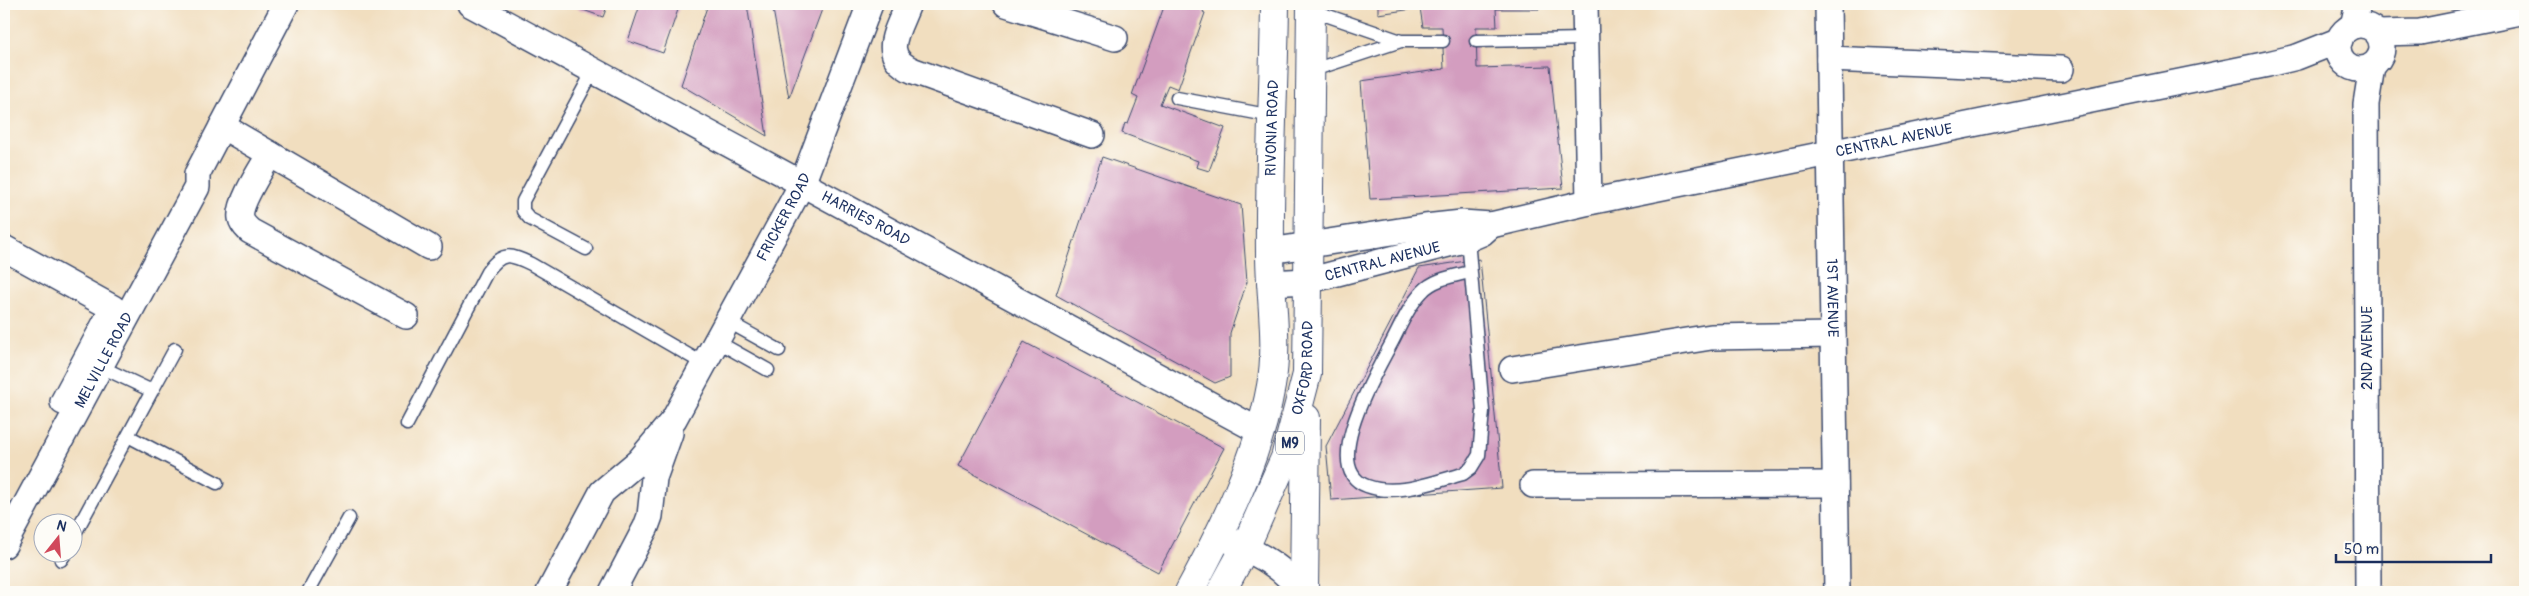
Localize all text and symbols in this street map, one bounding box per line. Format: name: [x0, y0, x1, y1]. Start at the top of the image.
street label: RIVONIA ROAD: [1261, 80, 1283, 176]
street label: CENTRAL AVENUE: [1834, 119, 1954, 161]
street label: FRICKER ROAD: [752, 170, 815, 264]
street label: HARRIES ROAD: [818, 186, 913, 250]
street label: CENTRAL AVENUE: [1323, 237, 1442, 286]
street label: 1ST AVENUE: [1822, 258, 1843, 338]
street label: 2ND AVENUE: [2358, 306, 2377, 390]
street label: MELVILLE ROAD: [70, 309, 137, 411]
street label: OXFORD ROAD: [1287, 321, 1317, 417]
road number: M9: [1276, 432, 1304, 454]
north arrow: [32, 514, 82, 564]
text: N: [55, 517, 69, 536]
scale bar: [2336, 531, 2492, 563]
text: 50 m: [2344, 540, 2379, 559]

